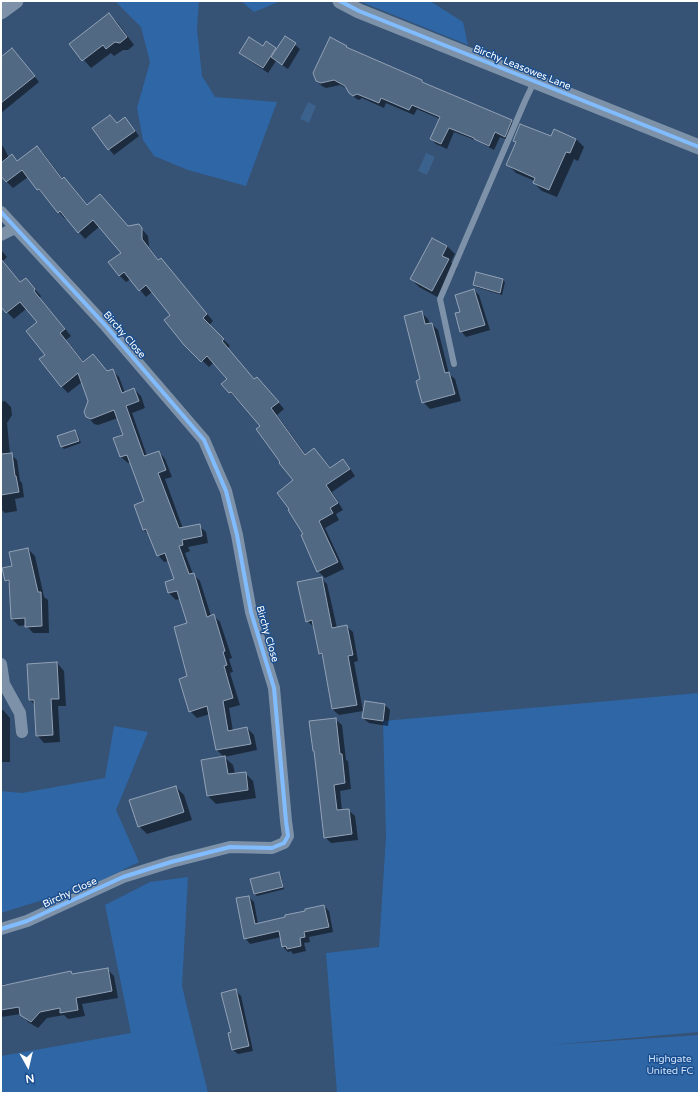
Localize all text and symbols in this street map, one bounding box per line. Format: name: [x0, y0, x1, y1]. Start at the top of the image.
street label: Birchy Leasowes Lane: [471, 43, 573, 93]
street label: Birchy Close: [100, 309, 148, 361]
street label: Birchy Close: [253, 604, 281, 664]
street label: Birchy Close: [41, 875, 99, 911]
north arrow: [8, 1046, 48, 1086]
park label: Highgate United FC: [646, 1053, 694, 1076]
text: N: [24, 1071, 35, 1085]

